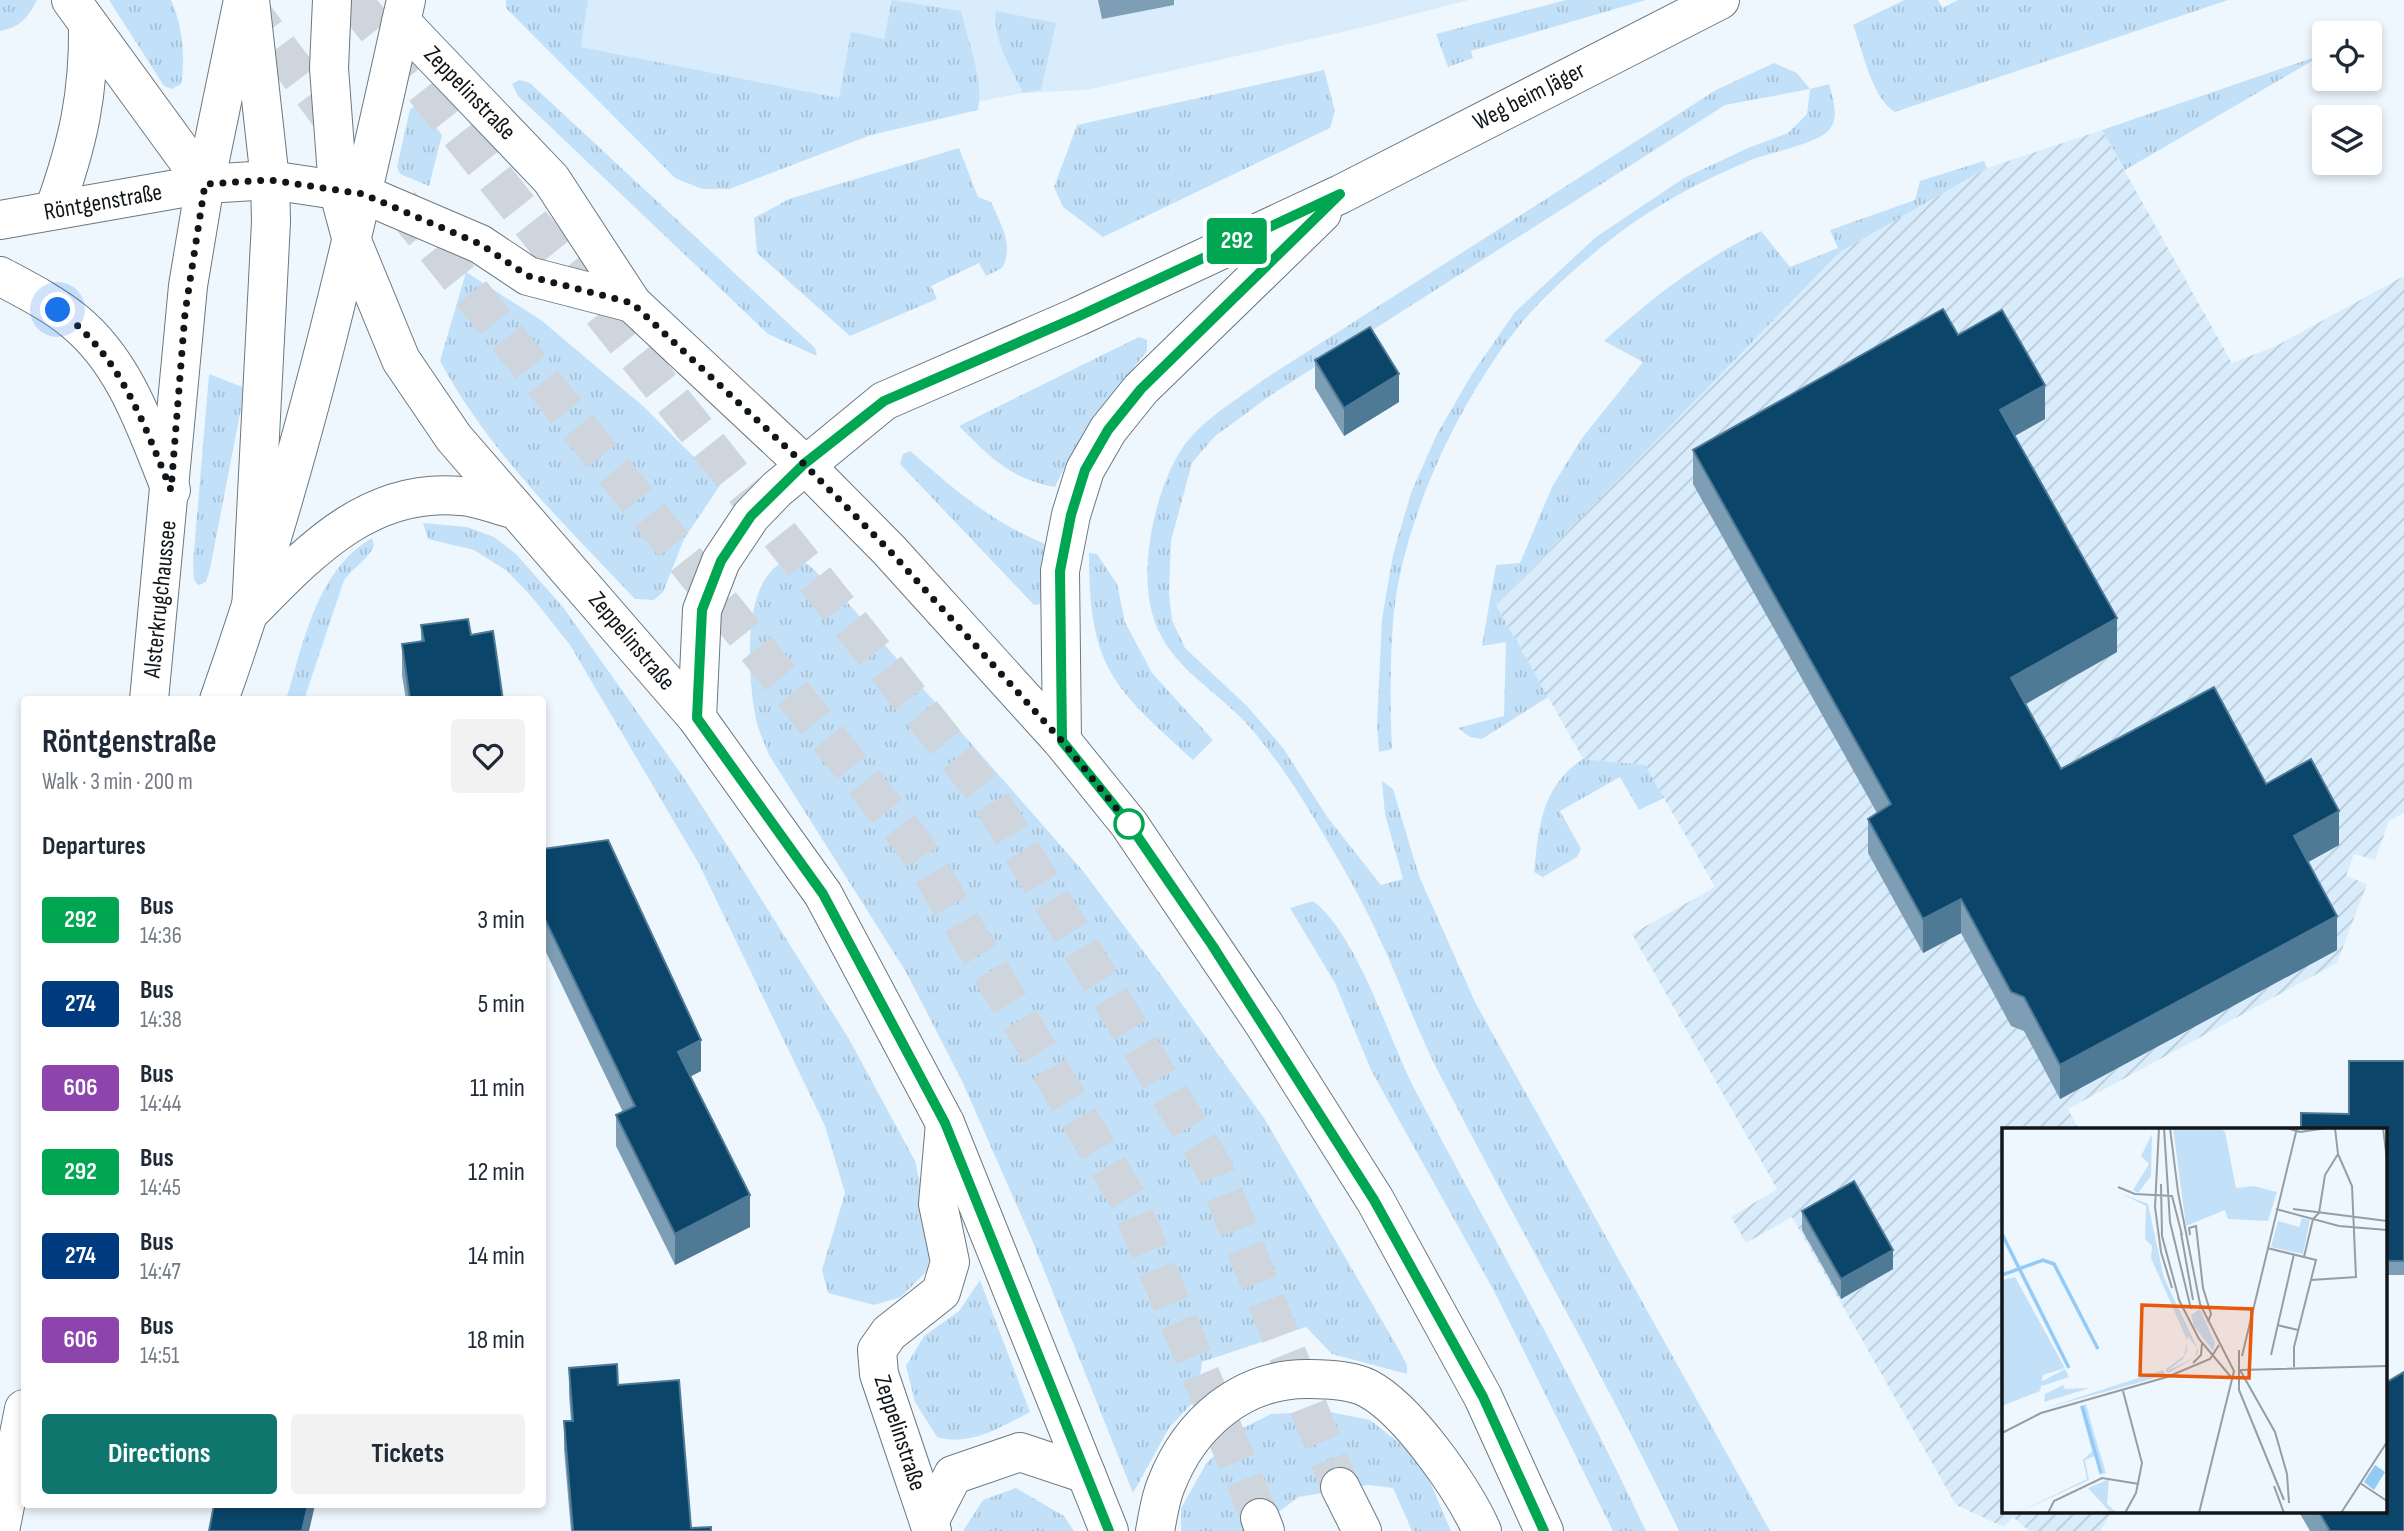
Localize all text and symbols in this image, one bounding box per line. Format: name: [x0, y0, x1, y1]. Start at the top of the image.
map controls: [2312, 21, 2382, 175]
button: locate: [2312, 21, 2382, 91]
street label: Zeppelinstraße: [418, 40, 522, 146]
street label: Weg beim Jäger: [1468, 55, 1590, 137]
button: layers: [2312, 105, 2382, 175]
street label: Röntgenstraße: [42, 177, 164, 227]
line badge: 292: [1197, 218, 1277, 264]
text: 292: [1221, 226, 1253, 255]
your location: [40, 292, 75, 327]
street label: Alsterkrugchaussee: [137, 519, 183, 680]
street label: Zeppelinstraße: [582, 586, 682, 696]
button: heart: [451, 719, 525, 793]
text: Röntgenstraße: [42, 722, 216, 762]
text: Walk · 3 min · 200 m: [42, 768, 193, 796]
unlabelled marker: [1114, 809, 1144, 839]
text: Departures: [42, 831, 146, 862]
text: Bus: [140, 891, 174, 922]
text: 292: [64, 905, 97, 934]
text: 3 min: [477, 905, 525, 936]
text: 14:36: [140, 922, 182, 950]
text: Bus: [140, 975, 174, 1006]
text: 274: [65, 989, 96, 1018]
text: 5 min: [478, 989, 525, 1020]
text: 14:38: [140, 1006, 182, 1034]
text: Bus: [140, 1059, 174, 1090]
text: 606: [63, 1073, 98, 1102]
text: 11 min: [470, 1073, 525, 1104]
text: 14:44: [140, 1090, 181, 1118]
inset map: [2002, 1128, 2386, 1514]
text: Bus: [140, 1143, 174, 1174]
text: 292: [64, 1157, 97, 1186]
text: 12 min: [468, 1157, 525, 1188]
text: 14:45: [140, 1174, 181, 1202]
text: Bus: [140, 1227, 174, 1258]
text: 274: [65, 1241, 96, 1270]
text: 14 min: [468, 1241, 525, 1272]
text: 14:47: [140, 1258, 181, 1286]
text: Bus: [140, 1311, 174, 1342]
text: 606: [63, 1325, 98, 1354]
text: 18 min: [468, 1325, 525, 1356]
text: 14:51: [140, 1342, 179, 1370]
street label: Zeppelinstraße: [868, 1372, 932, 1494]
button: Directions: [42, 1414, 277, 1494]
button: Tickets: [291, 1414, 525, 1494]

